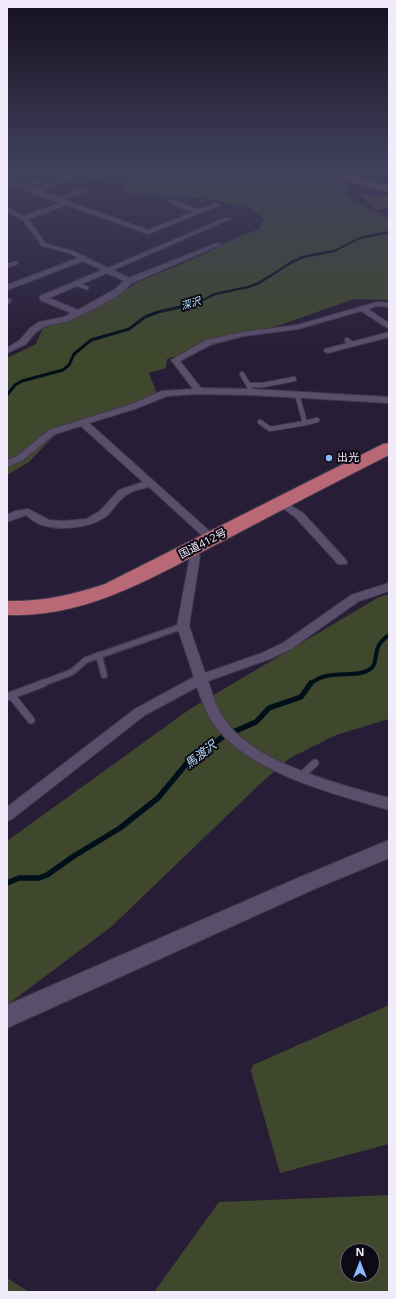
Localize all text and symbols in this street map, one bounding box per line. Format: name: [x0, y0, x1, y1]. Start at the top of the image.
water label: 深沢: [180, 295, 202, 313]
place label: 出光: [337, 451, 359, 465]
marker: 出光: [324, 453, 334, 463]
street label: 国道412号: [177, 526, 229, 562]
water label: 馬渡沢: [182, 738, 220, 772]
north arrow: [340, 1243, 380, 1283]
text: N: [356, 1244, 364, 1259]

